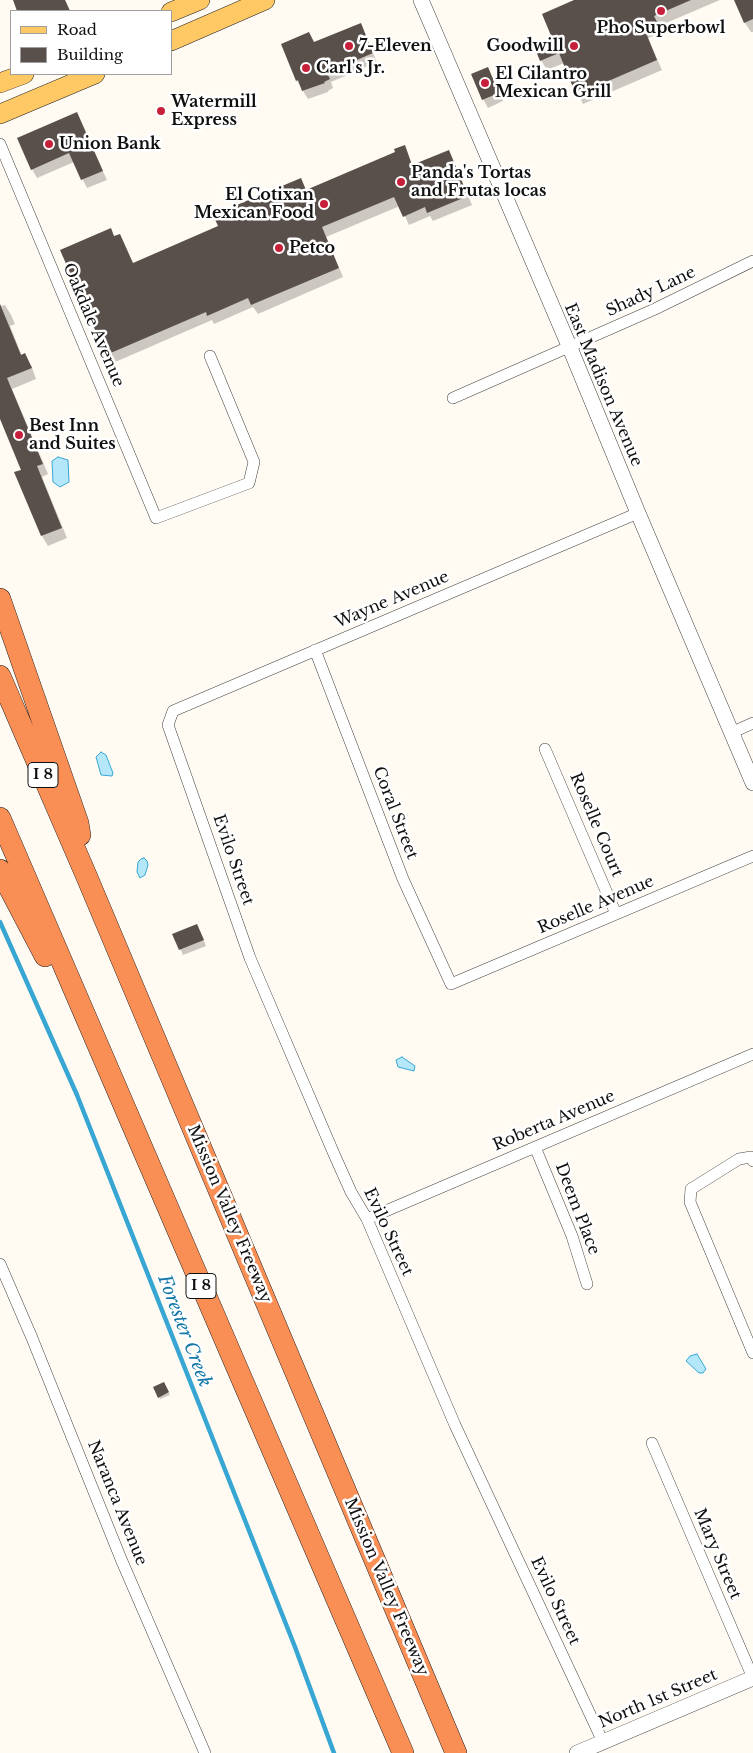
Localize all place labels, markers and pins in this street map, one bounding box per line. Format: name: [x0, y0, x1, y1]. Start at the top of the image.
marker: Pho Superbowl: [655, 5, 667, 17]
place label: Pho Superbowl: [597, 18, 725, 38]
place label: 7-Eleven: [359, 36, 432, 56]
place label: Goodwill: [487, 36, 564, 56]
marker: 7-Eleven: [343, 40, 355, 52]
marker: Goodwill: [568, 40, 580, 52]
place label: Carl's Jr.: [316, 58, 385, 78]
marker: Carl's Jr.: [300, 62, 312, 74]
place label: El Cilantro Mexican Grill: [495, 64, 612, 102]
marker: El Cilantro Mexican Grill: [479, 77, 491, 89]
place label: Watermill Express: [171, 92, 257, 130]
marker: Watermill Express: [155, 105, 167, 117]
place label: Union Bank: [59, 134, 161, 154]
marker: Union Bank: [43, 138, 55, 150]
place label: Panda's Tortas and Frutas locas: [411, 163, 546, 201]
marker: Panda's Tortas and Frutas locas: [395, 176, 407, 188]
place label: El Cotixan Mexican Food: [194, 185, 314, 223]
marker: El Cotixan Mexican Food: [318, 198, 330, 210]
place label: Petco: [289, 238, 335, 258]
marker: Petco: [273, 242, 285, 254]
place label: Best Inn and Suites: [29, 416, 116, 454]
marker: Best Inn and Suites: [13, 429, 25, 441]

